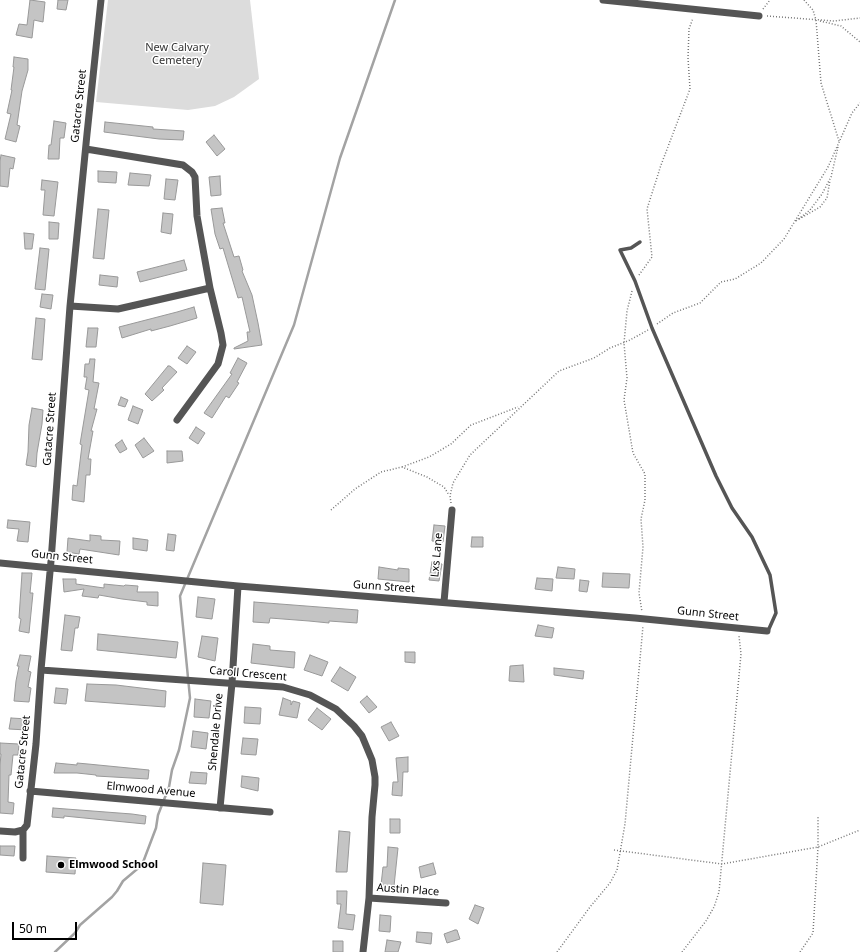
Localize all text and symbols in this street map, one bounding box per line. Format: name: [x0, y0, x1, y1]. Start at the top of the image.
park label: New Calvary Cemetery: [145, 41, 209, 67]
street label: Gatacre Street: [69, 69, 89, 143]
street label: Gatacre Street: [41, 392, 59, 466]
street label: Lxs Lane: [428, 532, 446, 578]
street label: Gunn Street: [30, 547, 94, 567]
street label: Gunn Street: [353, 578, 415, 596]
street label: Gunn Street: [676, 604, 740, 624]
street label: Caroll Crescent: [209, 664, 287, 684]
street label: Shendale Drive: [206, 693, 226, 771]
street label: Gatacre Street: [13, 715, 33, 789]
street label: Elmwood Avenue: [106, 780, 196, 800]
place label: Elmwood School: [69, 858, 158, 872]
marker: Elmwood School: [56, 860, 66, 870]
street label: Austin Place: [376, 881, 440, 899]
scale bar: [14, 914, 79, 940]
text: 50 m: [19, 920, 47, 937]

